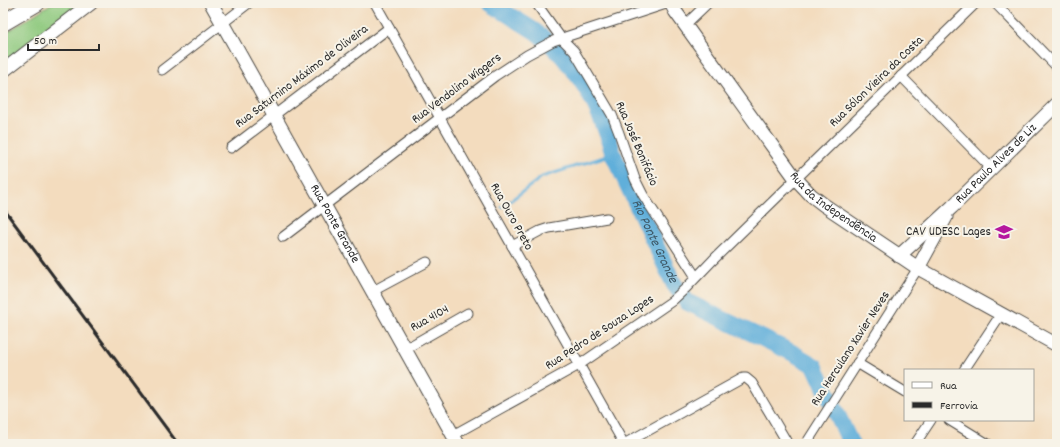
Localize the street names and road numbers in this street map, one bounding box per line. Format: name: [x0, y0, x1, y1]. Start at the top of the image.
street label: Rua Saturnino Máximo de Oliveira: [231, 20, 373, 133]
street label: Rua Sólon Vieira da Costa: [826, 31, 929, 132]
street label: Rua Vendolino Wiggers: [408, 49, 506, 129]
street label: Rua José Bonifácio: [610, 99, 662, 189]
street label: Rua Paulo Alves de Liz: [951, 119, 1041, 208]
street label: Rua da Independência: [784, 168, 882, 248]
street label: Rua Ouro Preto: [485, 180, 538, 254]
street label: Rua Ponte Grande: [305, 181, 364, 267]
street label: Rua Herculano Xavier Neves: [807, 288, 895, 410]
street label: Rua Pedro de Souza Lopes: [542, 291, 658, 375]
street label: Rua 4104: [407, 301, 453, 337]

